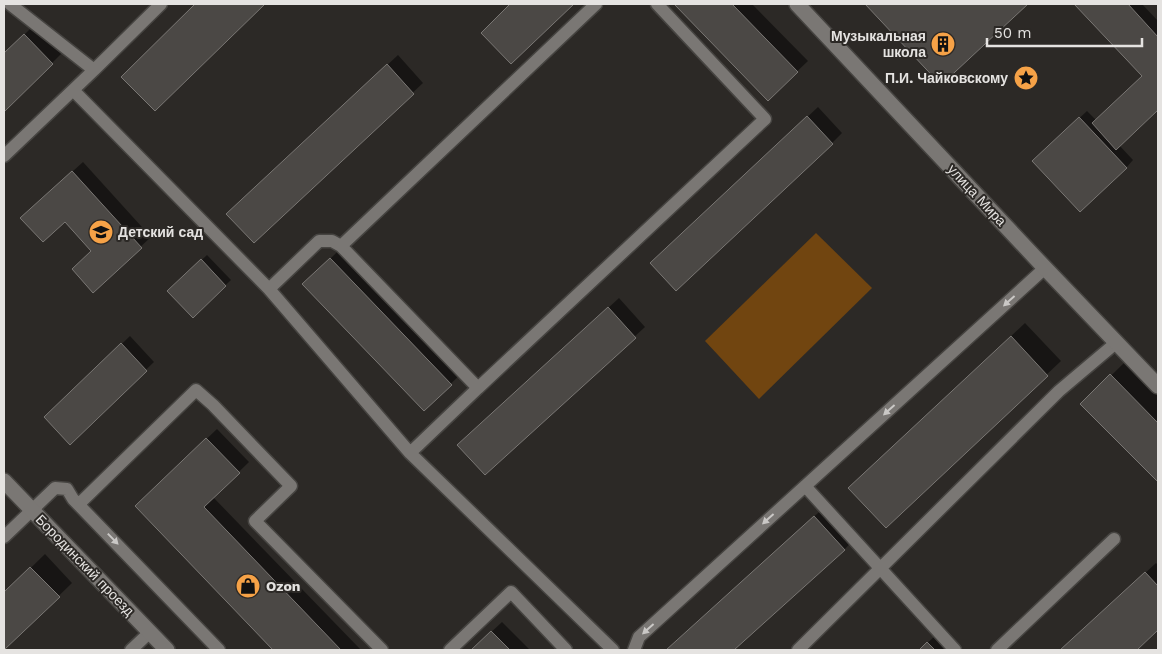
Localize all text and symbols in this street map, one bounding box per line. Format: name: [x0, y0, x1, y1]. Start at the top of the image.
scale bar: [987, 15, 1142, 47]
text: 50 m: [994, 24, 1031, 42]
place label: Музыкальная школа: [831, 28, 926, 60]
building icon: Музыкальная школа: [930, 31, 956, 57]
place icon: П.И. Чайковскому: [1013, 65, 1039, 91]
place label: П.И. Чайковскому: [885, 70, 1008, 86]
street label: улица Мира: [944, 161, 1010, 229]
school or university icon: Детский сад: [88, 219, 114, 245]
place label: Детский сад: [118, 224, 203, 240]
one-way arrow: [1003, 295, 1015, 307]
one-way arrow: [883, 404, 895, 416]
street label: Бородинский проезд: [33, 511, 137, 619]
one-way arrow: [763, 513, 775, 525]
one-way arrow: [107, 533, 119, 545]
shop icon: Ozon: [235, 573, 261, 599]
place label: Ozon: [266, 578, 301, 594]
one-way arrow: [643, 623, 655, 635]

